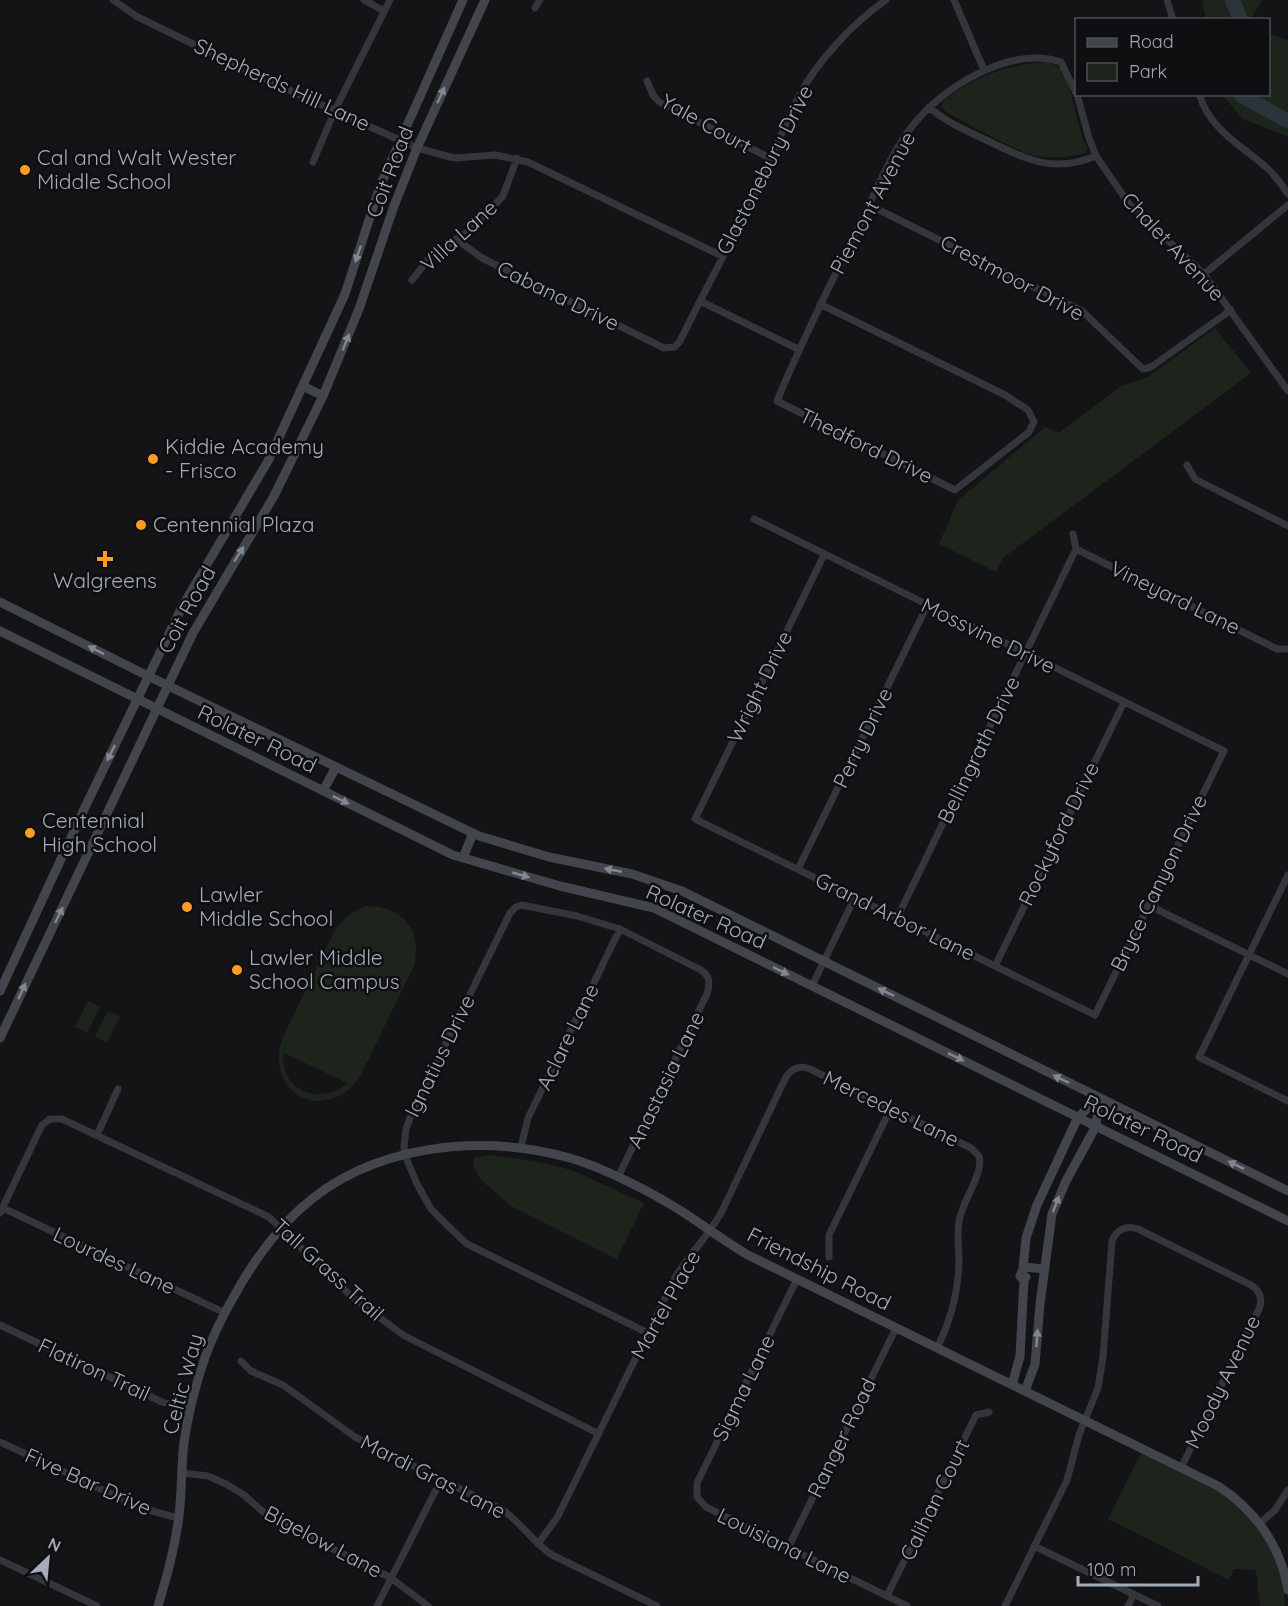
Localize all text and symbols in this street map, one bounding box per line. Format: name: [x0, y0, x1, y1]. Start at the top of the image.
legend: [1075, 18, 1270, 96]
text: Road: [1129, 30, 1174, 53]
street label: Shepherds Hill Lane: [190, 32, 374, 136]
text: Park: [1129, 60, 1167, 83]
street label: Glastonebury Drive: [710, 80, 818, 259]
one-way arrow: [437, 86, 446, 103]
street label: Yale Court: [657, 88, 756, 159]
street label: Coit Road: [360, 122, 418, 221]
street label: Piemont Avenue: [824, 127, 921, 278]
place label: Cal and Walt Wester Middle School: [37, 144, 236, 194]
marker: Cal and Walt Wester Middle School: [18, 163, 32, 177]
street label: Chalet Avenue: [1117, 186, 1231, 306]
street label: Villa Lane: [415, 194, 502, 277]
street label: Crestmoor Drive: [936, 228, 1089, 326]
one-way arrow: [353, 245, 363, 263]
street label: Cabana Drive: [493, 254, 624, 336]
one-way arrow: [342, 333, 351, 351]
street label: Thedford Drive: [795, 402, 937, 489]
place label: Kiddie Academy - Frisco: [165, 433, 324, 483]
marker: Kiddie Academy - Frisco: [146, 452, 160, 466]
place label: Centennial Plaza: [153, 511, 315, 537]
marker: Centennial Plaza: [134, 518, 148, 532]
one-way arrow: [234, 546, 245, 562]
marker: Walgreens: [98, 552, 112, 566]
street label: Vineyard Lane: [1106, 555, 1245, 640]
street label: Coit Road: [152, 561, 221, 658]
place label: Walgreens: [53, 567, 157, 593]
street label: Mossvine Drive: [917, 591, 1060, 679]
street label: Wright Drive: [721, 626, 797, 747]
one-way arrow: [87, 645, 104, 655]
street label: Bellingrath Drive: [931, 672, 1025, 828]
street label: Perry Drive: [827, 683, 898, 792]
street label: Rolater Road: [194, 698, 321, 778]
one-way arrow: [107, 744, 116, 761]
street label: Rockyford Drive: [1012, 757, 1104, 910]
street label: Bryce Canyon Drive: [1104, 790, 1212, 975]
one-way arrow: [333, 796, 350, 805]
place label: Centennial High School: [42, 807, 157, 857]
marker: Centennial High School: [23, 826, 37, 840]
one-way arrow: [603, 865, 622, 874]
street label: Grand Arbor Lane: [811, 866, 980, 966]
one-way arrow: [512, 870, 530, 880]
street label: Rolater Road: [642, 878, 771, 954]
place label: Lawler Middle School: [199, 881, 333, 931]
marker: Lawler Middle School: [180, 900, 194, 914]
one-way arrow: [54, 907, 63, 924]
place label: Lawler Middle School Campus: [249, 944, 400, 994]
marker: Lawler Middle School Campus: [230, 963, 244, 977]
one-way arrow: [773, 966, 790, 976]
street label: Aclare Lane: [530, 979, 604, 1094]
one-way arrow: [17, 982, 26, 999]
one-way arrow: [877, 988, 894, 997]
street label: Ignatius Drive: [398, 990, 480, 1121]
street label: Anastasia Lane: [621, 1007, 709, 1152]
one-way arrow: [947, 1052, 964, 1062]
street label: Mercedes Lane: [819, 1064, 964, 1152]
one-way arrow: [1052, 1074, 1069, 1083]
street label: Rolater Road: [1080, 1088, 1207, 1168]
one-way arrow: [1227, 1160, 1244, 1170]
one-way arrow: [1051, 1195, 1061, 1213]
street label: Tall Grass Trail: [268, 1213, 390, 1326]
street label: Lourdes Lane: [49, 1221, 180, 1300]
street label: Friendship Road: [743, 1221, 896, 1316]
street label: Martel Place: [625, 1246, 706, 1363]
street label: Moody Avenue: [1179, 1311, 1266, 1452]
one-way arrow: [1032, 1328, 1042, 1347]
street label: Celtic Way: [156, 1330, 208, 1437]
street label: Sigma Lane: [706, 1330, 780, 1445]
street label: Flatiron Trail: [34, 1332, 155, 1406]
street label: Ranger Road: [801, 1374, 881, 1501]
street label: Mardi Gras Lane: [357, 1428, 510, 1524]
street label: Calihan Court: [894, 1435, 975, 1565]
street label: Five Bar Drive: [21, 1442, 156, 1521]
street label: Bigelow Lane: [260, 1499, 387, 1583]
street label: Louisiana Lane: [713, 1501, 856, 1589]
north arrow: [18, 1528, 78, 1588]
text: N: [45, 1533, 64, 1556]
scale bar: [1078, 1549, 1198, 1587]
text: 100 m: [1087, 1558, 1136, 1581]

